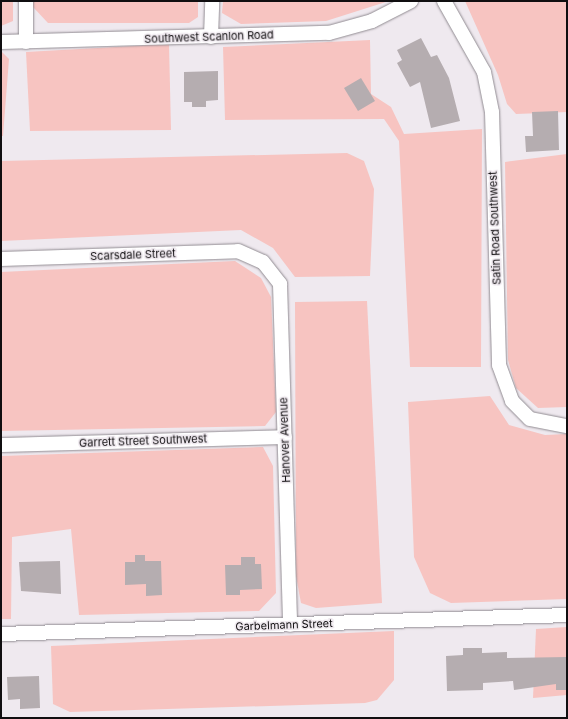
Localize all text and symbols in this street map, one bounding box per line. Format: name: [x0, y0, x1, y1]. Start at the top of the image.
street label: Southwest Scanlon Road: [144, 28, 274, 46]
street label: Satin Road Southwest: [486, 171, 504, 285]
street label: Scarsdale Street: [90, 247, 176, 263]
street label: Hanover Avenue: [277, 397, 293, 483]
street label: Garrett Street Southwest: [79, 432, 207, 450]
street label: Garbelmann Street: [235, 617, 333, 633]

